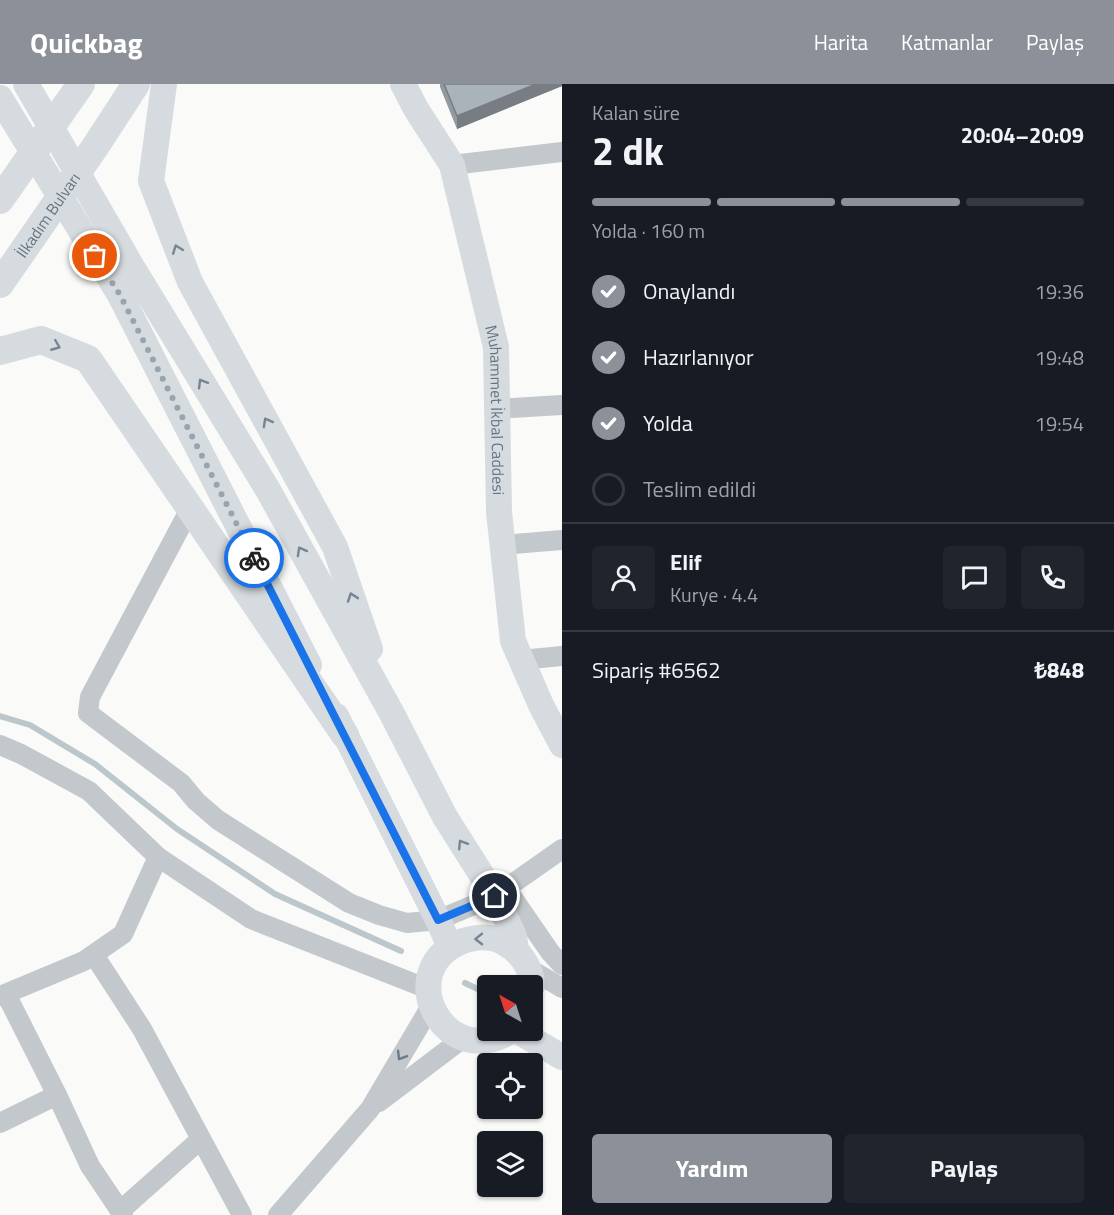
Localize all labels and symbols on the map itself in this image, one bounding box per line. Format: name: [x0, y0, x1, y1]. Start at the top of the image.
street label: İlkadım Bulvarı: [10, 167, 86, 262]
pin: [69, 230, 120, 281]
one-way arrow: [172, 244, 185, 255]
street label: Muhammet İkbal Caddesi: [479, 323, 511, 496]
one-way arrow: [50, 339, 61, 351]
one-way arrow: [198, 379, 210, 389]
one-way arrow: [263, 418, 274, 428]
courier: [224, 528, 284, 588]
one-way arrow: [297, 546, 309, 557]
one-way arrow: [347, 592, 360, 603]
one-way arrow: [457, 840, 469, 850]
pin: [469, 870, 520, 921]
one-way arrow: [474, 933, 483, 945]
north arrow: [477, 975, 543, 1041]
one-way arrow: [397, 1050, 408, 1060]

